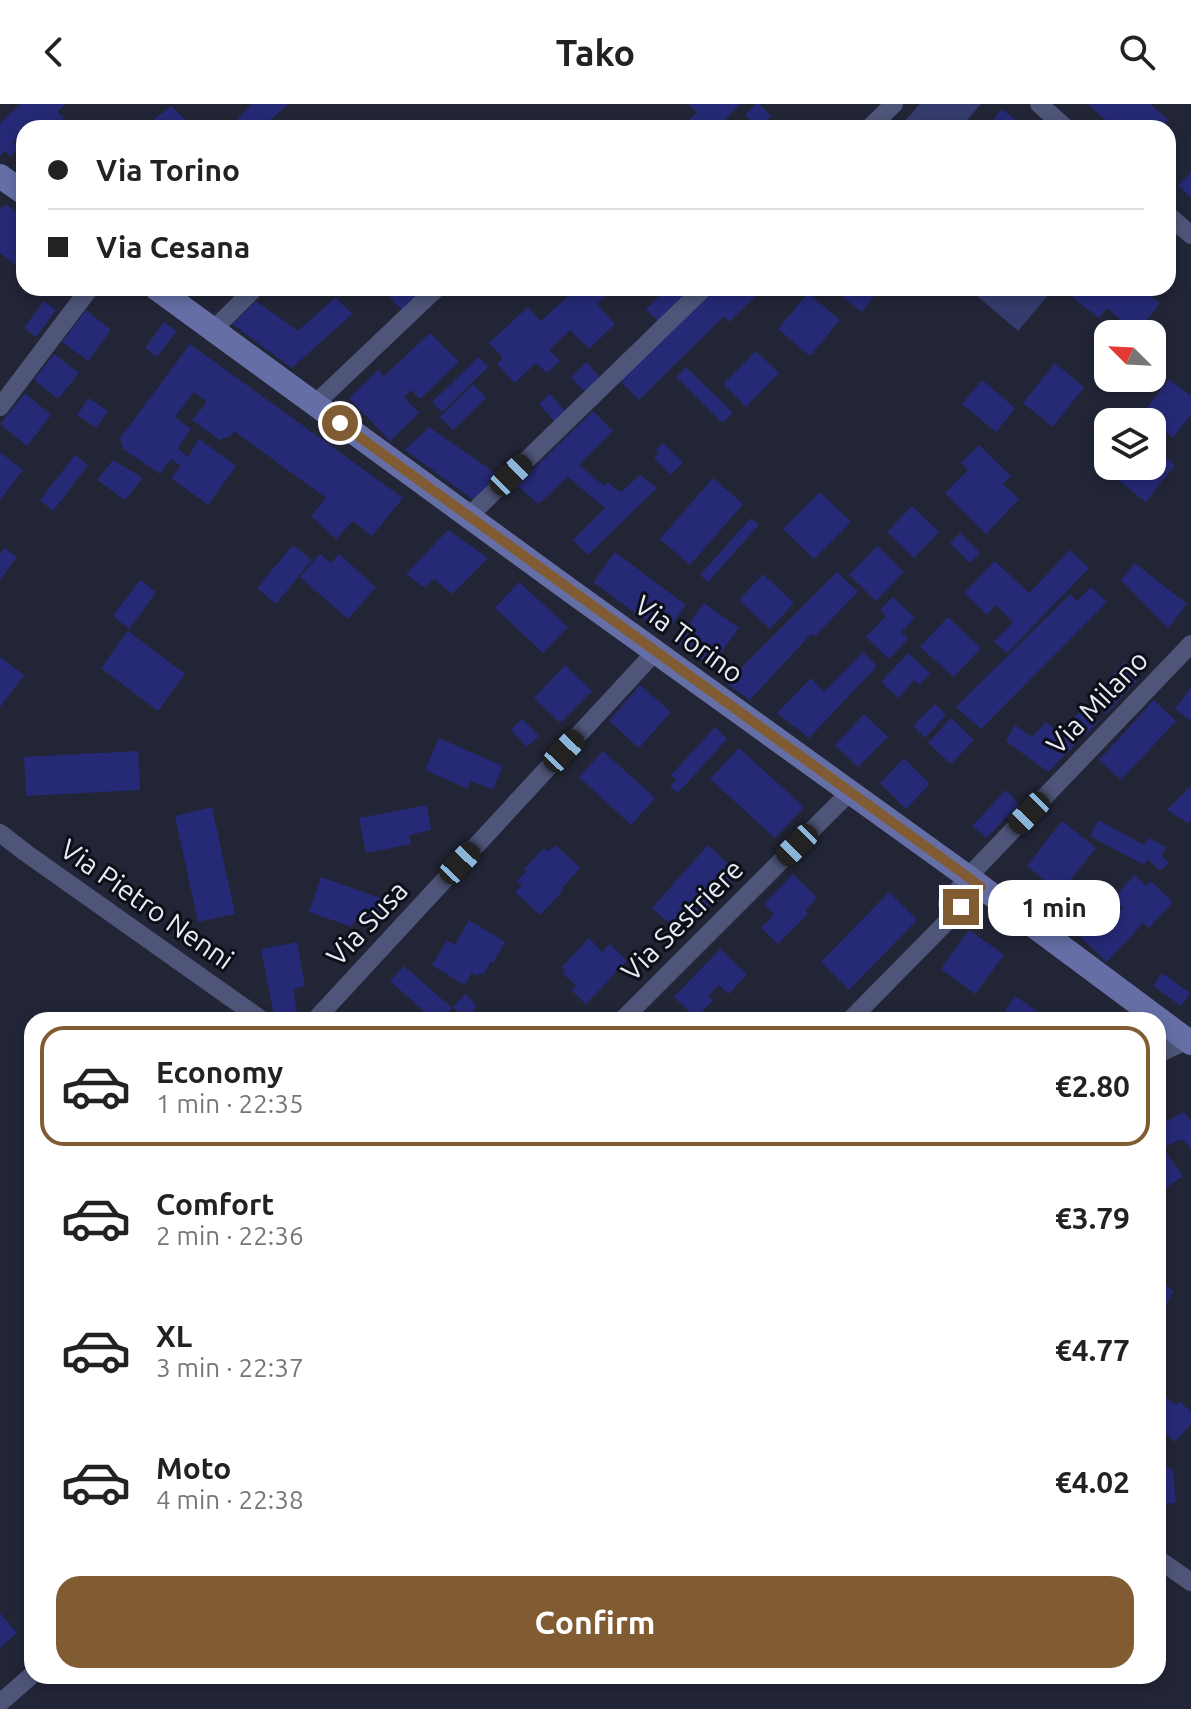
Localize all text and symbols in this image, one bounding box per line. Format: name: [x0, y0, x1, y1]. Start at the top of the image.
icon: back: [32, 30, 76, 74]
icon: search: [1115, 30, 1159, 74]
text: Tako: [556, 32, 635, 73]
text: Via Torino: [96, 153, 240, 187]
text: Via Cesana: [96, 230, 250, 264]
north arrow: [1094, 320, 1166, 392]
map controls: [1094, 320, 1166, 480]
route start: [322, 405, 358, 441]
button: layers: [1094, 408, 1166, 480]
car: [485, 450, 537, 500]
street label: Via Torino: [629, 589, 750, 688]
street label: Via Milano: [1040, 644, 1153, 760]
car: [539, 725, 589, 777]
car: [1004, 787, 1054, 839]
car: [772, 820, 822, 870]
street label: Via Pietro Nenni: [55, 832, 240, 975]
car: [435, 837, 485, 889]
street label: Via Sestriere: [615, 853, 749, 987]
street label: Via Susa: [320, 874, 413, 971]
callout: 1 min: [989, 879, 1121, 935]
route end: [943, 889, 979, 925]
text: 1 min: [1021, 893, 1087, 922]
icon: car: [60, 1050, 132, 1122]
text: Economy: [156, 1055, 283, 1089]
text: €2.80: [1055, 1069, 1130, 1103]
text: 1 min · 22:35: [156, 1089, 304, 1118]
icon: car: [60, 1182, 132, 1254]
text: Comfort: [156, 1187, 274, 1221]
text: €3.79: [1055, 1201, 1130, 1235]
text: 2 min · 22:36: [156, 1221, 304, 1250]
icon: car: [60, 1314, 132, 1386]
text: XL: [156, 1319, 192, 1353]
text: €4.77: [1055, 1333, 1130, 1367]
text: 3 min · 22:37: [156, 1353, 304, 1382]
icon: car: [60, 1446, 132, 1518]
text: Moto: [156, 1451, 231, 1485]
text: €4.02: [1055, 1465, 1130, 1499]
text: 4 min · 22:38: [156, 1485, 304, 1514]
button: Confirm: [56, 1576, 1134, 1668]

